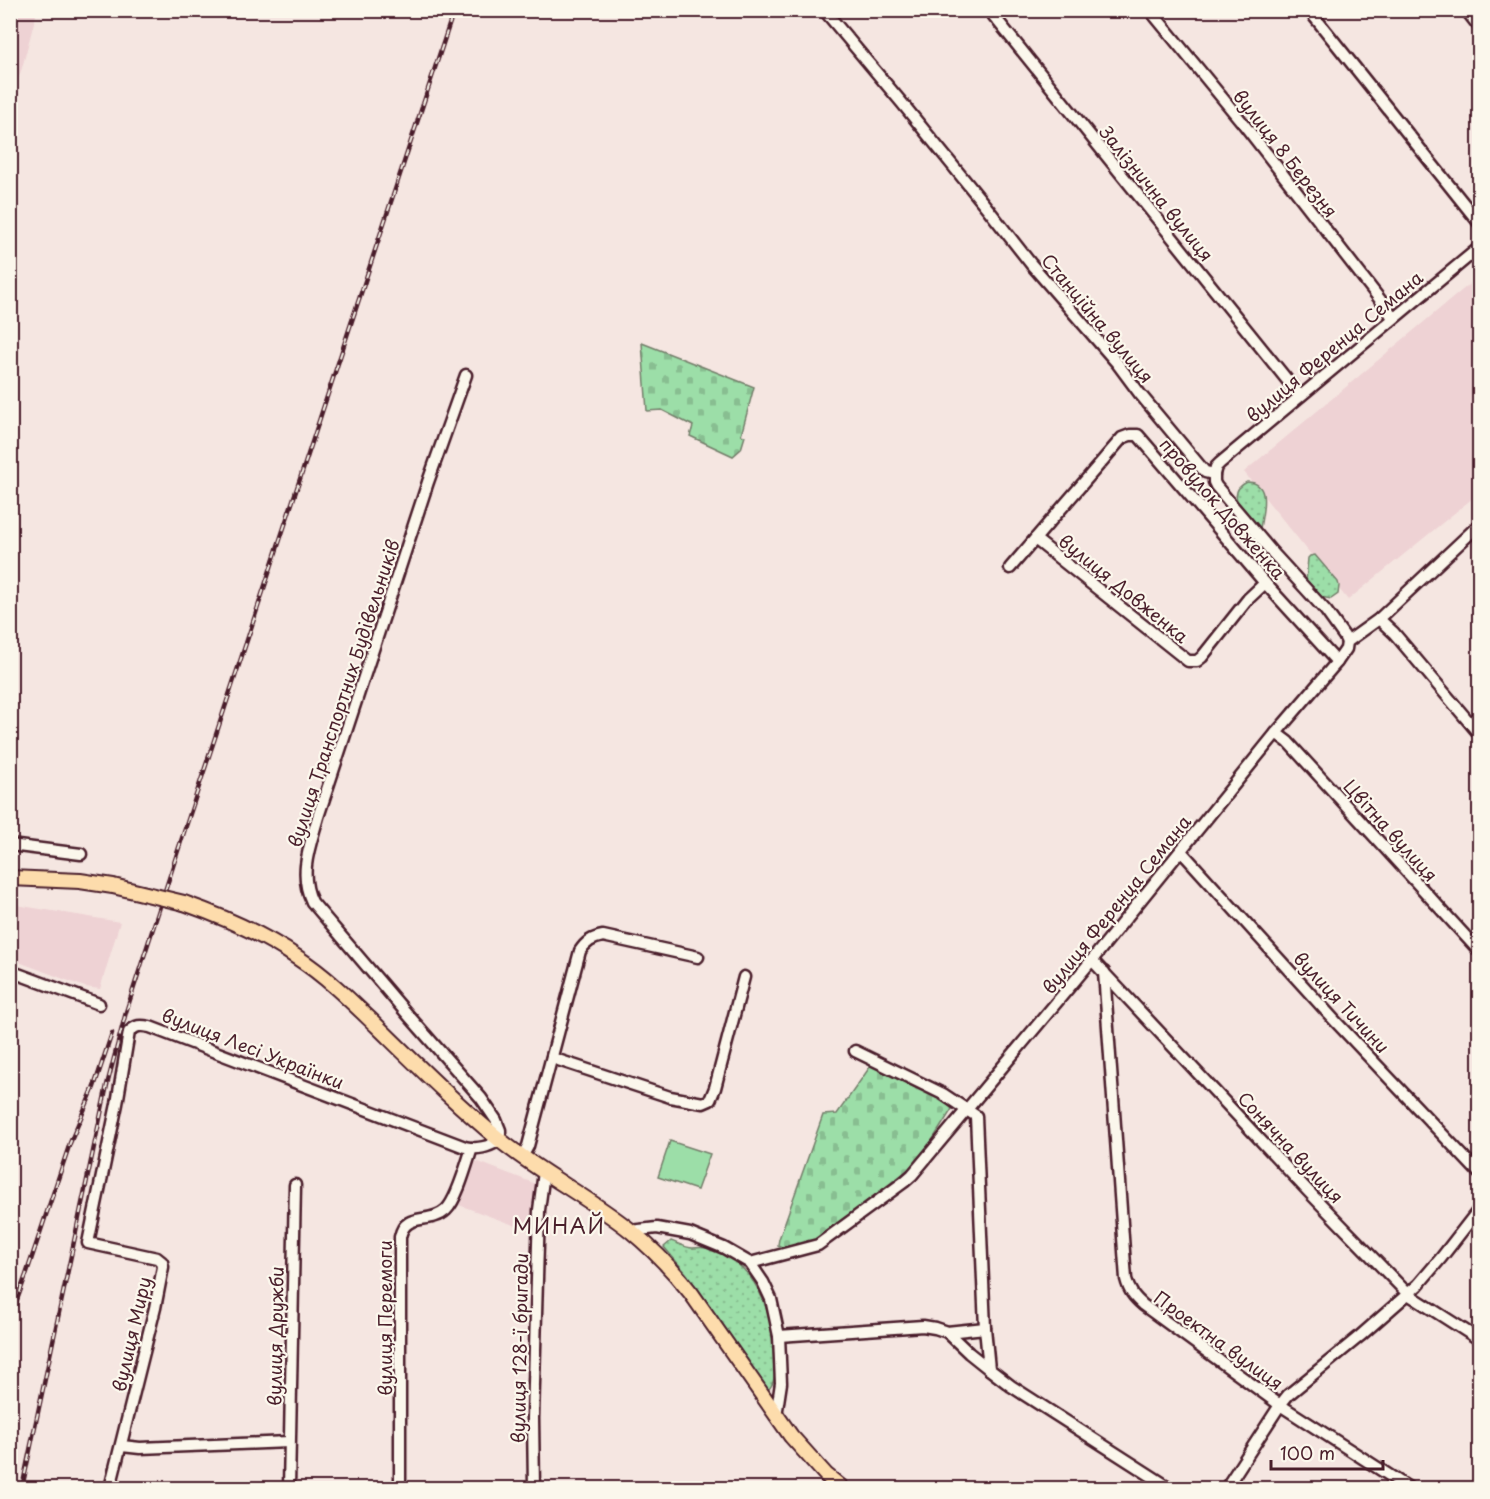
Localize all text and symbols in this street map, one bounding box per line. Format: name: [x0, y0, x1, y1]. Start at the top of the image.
street label: вулиця 8 Березня: [1227, 83, 1345, 223]
street label: Залізнична вулиця: [1093, 118, 1220, 267]
street label: Станційна вулиця: [1036, 247, 1160, 389]
street label: вулиця Ференца Семана: [1240, 263, 1429, 428]
street label: провулок Довженка: [1154, 431, 1293, 585]
street label: вулиця Довженка: [1053, 527, 1195, 649]
street label: вулиця Транспортних Будівельників: [280, 536, 406, 850]
street label: Цвітна вулиця: [1338, 773, 1444, 887]
street label: вулиця Ференца Семана: [1035, 808, 1197, 999]
street label: вулиця Тичини: [1288, 945, 1396, 1059]
street label: вулиця Лесі Українки: [158, 1001, 348, 1095]
street label: Сонячна вулиця: [1232, 1085, 1350, 1209]
district label: МИНАЙ: [512, 1209, 606, 1241]
street label: вулиця Перемоги: [371, 1240, 398, 1396]
street label: вулиця 128-ї бригади: [504, 1253, 534, 1443]
street label: вулиця Дружби: [260, 1266, 290, 1406]
street label: вулиця Миру: [105, 1274, 157, 1394]
street label: Проектна вулиця: [1149, 1284, 1289, 1396]
scale bar: [1271, 1433, 1384, 1471]
text: 100 m: [1280, 1439, 1335, 1466]

